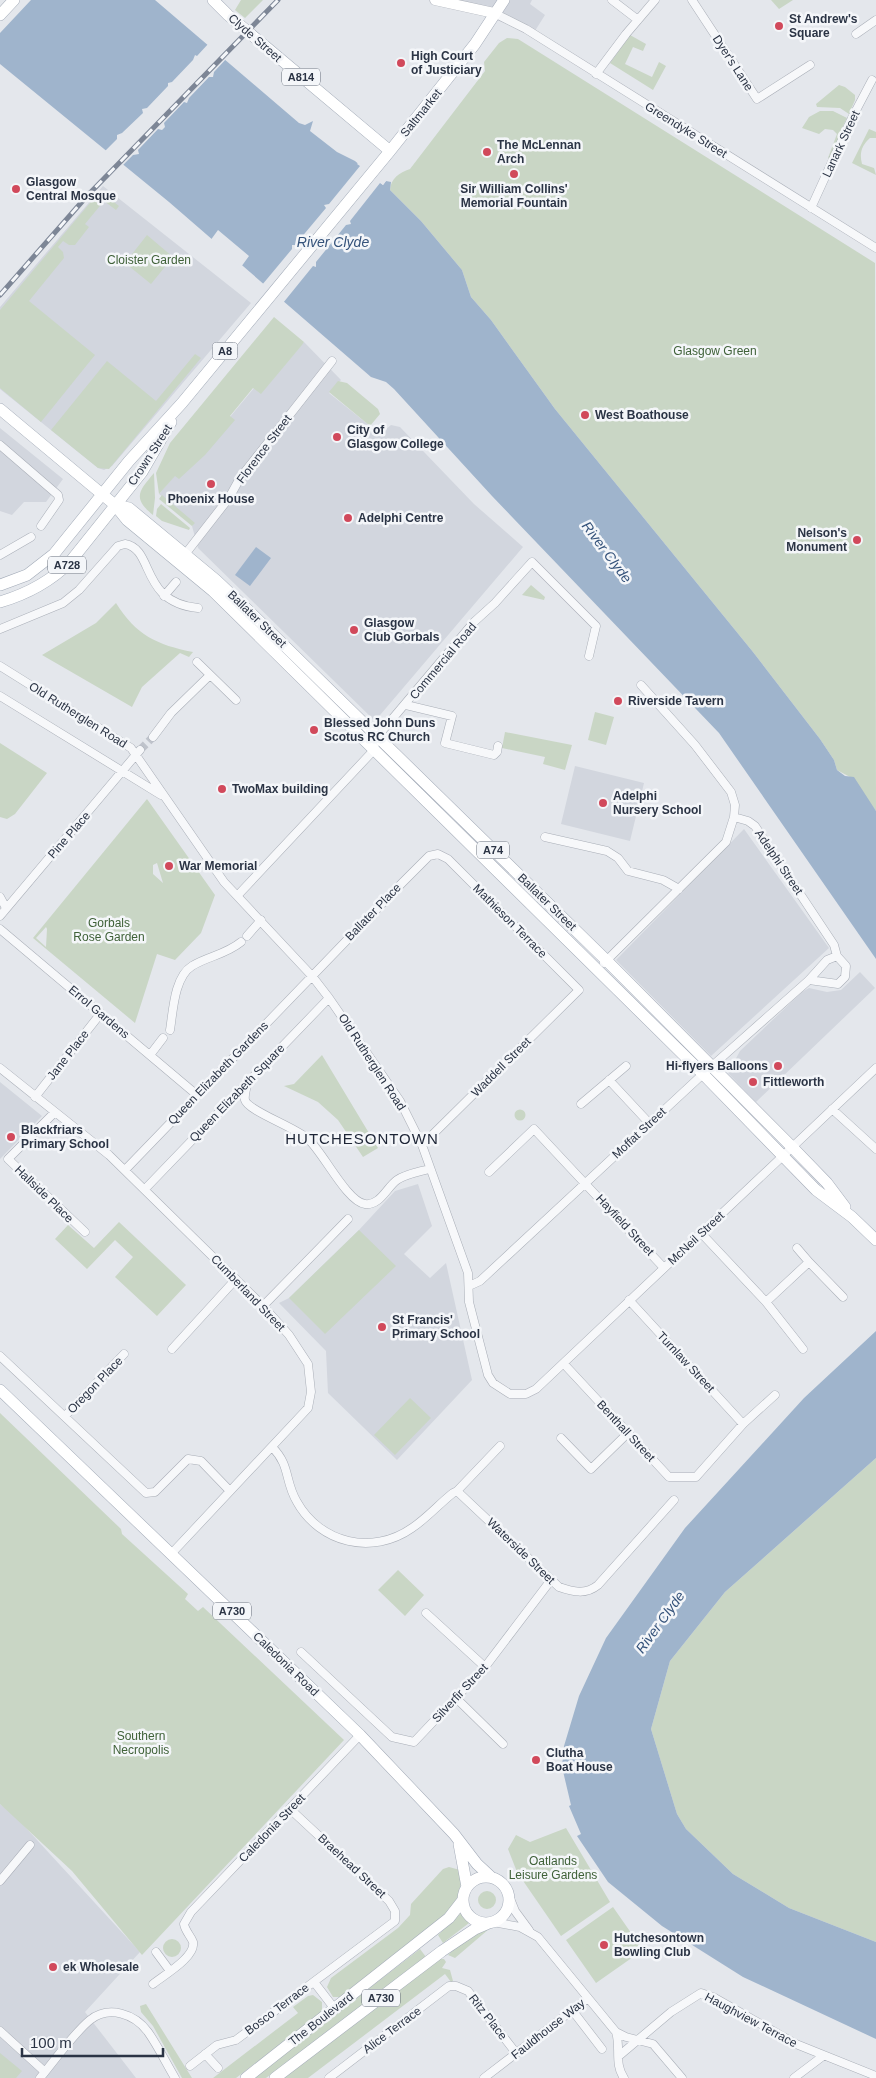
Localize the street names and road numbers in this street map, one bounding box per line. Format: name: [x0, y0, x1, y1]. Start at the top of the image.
street label: Clyde Street: [225, 11, 285, 65]
street label: Dyer's Lane: [710, 32, 756, 94]
road number: A814: [282, 68, 320, 86]
street label: Saltmarket: [398, 86, 445, 140]
street label: Greendyke Street: [642, 99, 730, 161]
street label: Lanark Street: [819, 108, 863, 180]
road number: A8: [212, 342, 238, 360]
street label: Florence Street: [234, 412, 295, 486]
street label: Crown Street: [125, 421, 175, 488]
road number: A728: [48, 556, 86, 574]
street label: Ballater Street: [225, 588, 290, 651]
street label: Commercial Road: [407, 620, 479, 702]
street label: Old Rutherglen Road: [26, 679, 130, 751]
street label: Pine Place: [45, 809, 93, 861]
street label: Adelphi Street: [752, 827, 806, 898]
road number: A74: [477, 842, 509, 858]
street label: Ballater Street: [515, 871, 580, 934]
street label: Ballater Place: [342, 880, 404, 943]
street label: Mathieson Terrace: [470, 881, 550, 961]
street label: Errol Gardens: [66, 983, 132, 1041]
street label: Old Rutherglen Road: [335, 1011, 409, 1113]
street label: Queen Elizabeth Gardens: [165, 1018, 271, 1128]
street label: Jane Place: [44, 1027, 92, 1083]
street label: Waddell Street: [468, 1034, 534, 1100]
street label: Queen Elizabeth Square: [187, 1041, 288, 1145]
street label: Moffat Street: [609, 1104, 669, 1161]
street label: Hallside Place: [12, 1163, 76, 1226]
street label: Hayfield Street: [593, 1191, 657, 1259]
street label: McNeil Street: [665, 1208, 728, 1268]
street label: Cumberland Street: [208, 1252, 288, 1335]
street label: Turnlaw Street: [654, 1329, 718, 1396]
street label: Oregon Place: [64, 1354, 126, 1416]
street label: Benthall Street: [594, 1397, 658, 1465]
street label: Waterside Street: [484, 1515, 558, 1587]
road number: A730: [213, 1602, 251, 1620]
street label: Caledonia Road: [250, 1629, 322, 1699]
street label: Silverfir Street: [429, 1660, 491, 1725]
street label: Caledonia Street: [236, 1791, 309, 1865]
street label: Braehead Street: [315, 1831, 389, 1901]
street label: Bosco Terrace: [242, 1980, 312, 2038]
street label: The Boulevard: [286, 1989, 356, 2049]
road number: A730: [362, 1990, 400, 2006]
street label: Haughview Terrace: [702, 1990, 800, 2050]
street label: Ritz Place: [466, 1991, 510, 2043]
street label: Fauldhouse Way: [508, 1996, 588, 2062]
street label: Alice Terrace: [360, 2003, 424, 2056]

